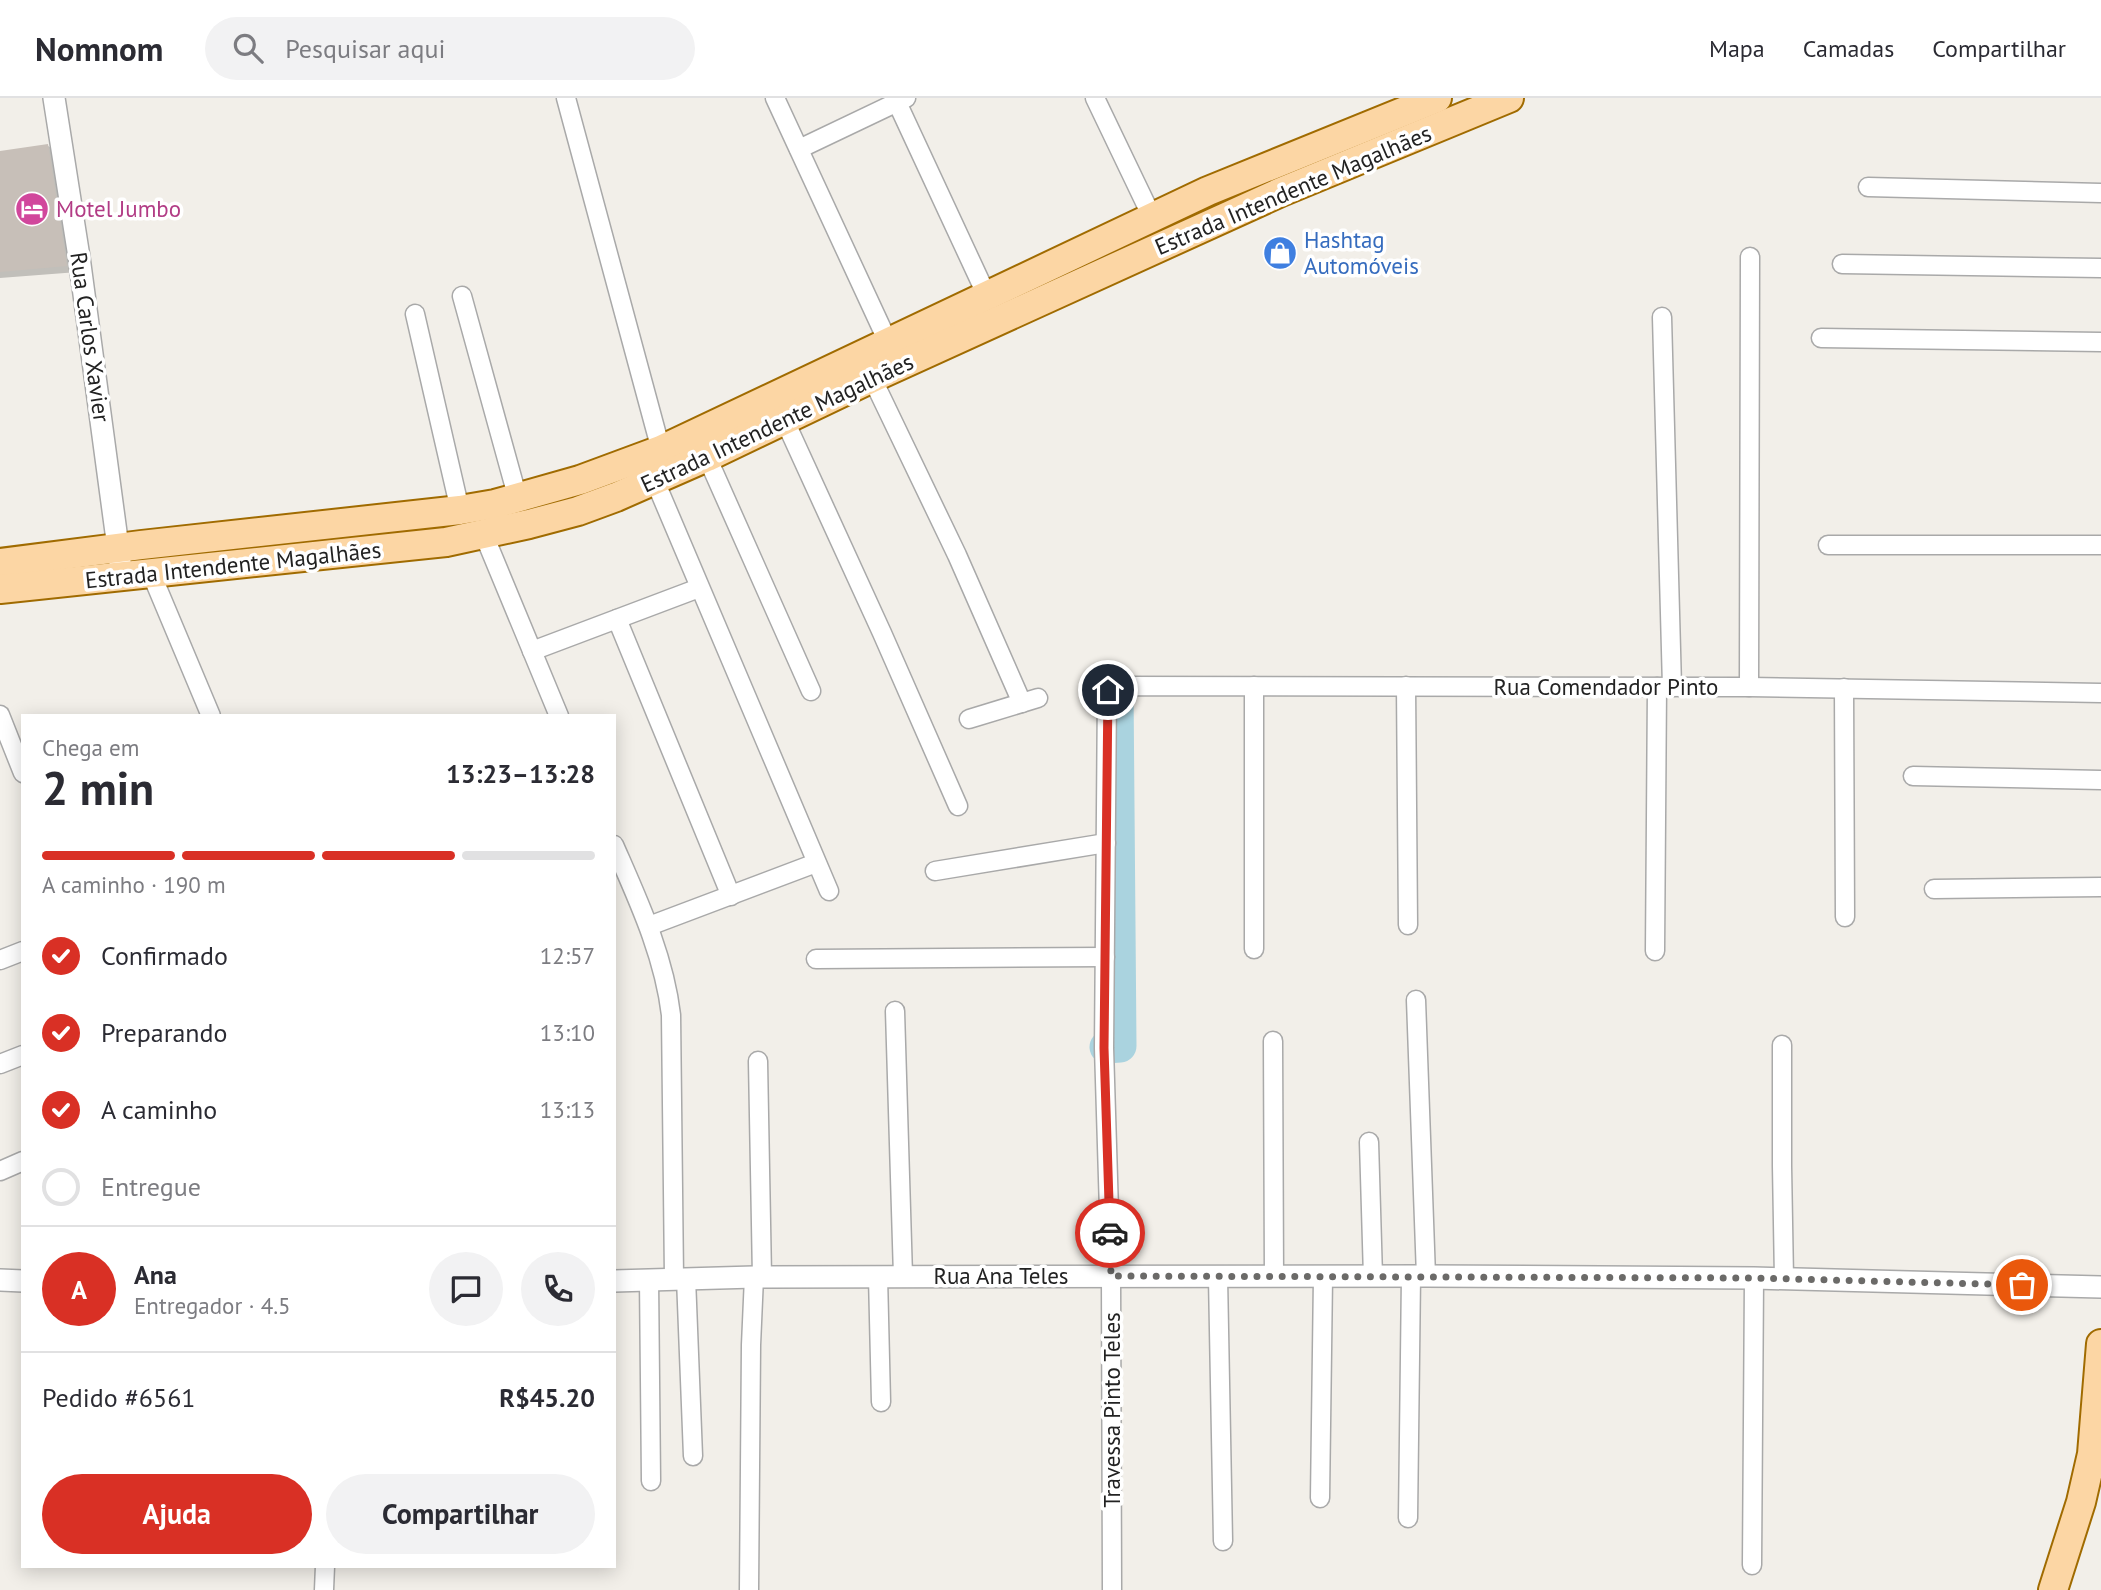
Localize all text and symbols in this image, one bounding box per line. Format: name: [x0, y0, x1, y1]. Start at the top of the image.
search box: [205, 17, 695, 80]
text: Nomnom: [35, 27, 163, 70]
icon: search: [229, 29, 267, 67]
text: Pesquisar aqui: [285, 32, 445, 65]
text: Mapa: [1709, 33, 1765, 64]
text: Camadas: [1803, 33, 1894, 64]
text: Compartilhar: [1932, 33, 2066, 64]
street label: Estrada Intendente Magalhães: [1150, 118, 1435, 261]
hotel icon: Motel Jumbo: [13, 190, 51, 228]
place label: Motel Jumbo: [56, 194, 181, 223]
place label: Hashtag Automóveis: [1304, 225, 1419, 280]
shop icon: Hashtag Automóveis: [1261, 234, 1299, 272]
street label: Rua Carlos Xavier: [64, 250, 117, 424]
street label: Estrada Intendente Magalhães: [636, 347, 918, 499]
street label: Estrada Intendente Magalhães: [84, 535, 382, 594]
pin: [1078, 660, 1138, 720]
icon: home: [1089, 671, 1127, 709]
street label: Rua Comendador Pinto: [1494, 672, 1718, 701]
text: Chega em: [42, 733, 139, 762]
text: 13:23–13:28: [446, 757, 595, 790]
text: 2 min: [42, 758, 154, 818]
text: A caminho · 190 m: [42, 870, 226, 899]
icon: check: [42, 937, 80, 975]
text: Confirmado: [101, 939, 228, 972]
text: 12:57: [540, 941, 595, 970]
icon: check: [42, 1014, 80, 1052]
text: Preparando: [101, 1016, 228, 1049]
text: 13:10: [540, 1018, 595, 1047]
icon: check: [42, 1091, 80, 1129]
text: A caminho: [101, 1093, 217, 1126]
text: 13:13: [540, 1095, 595, 1124]
text: Entregue: [101, 1170, 201, 1203]
courier: [1075, 1198, 1145, 1268]
icon: car: [1091, 1214, 1129, 1252]
button: chat: [429, 1252, 503, 1326]
button: phone: [521, 1252, 595, 1326]
pin: [1992, 1255, 2052, 1315]
text: Ana: [134, 1258, 177, 1291]
street label: Rua Ana Teles: [933, 1261, 1069, 1290]
icon: bag: [2003, 1266, 2041, 1304]
text: A: [71, 1273, 87, 1306]
text: Entregador · 4.5: [134, 1291, 291, 1320]
street label: Travessa Pinto Teles: [1097, 1312, 1126, 1508]
text: Pedido #6561: [42, 1381, 195, 1414]
text: R$45.20: [499, 1381, 595, 1414]
button: Ajuda: [42, 1474, 312, 1554]
button: Compartilhar: [326, 1474, 595, 1554]

